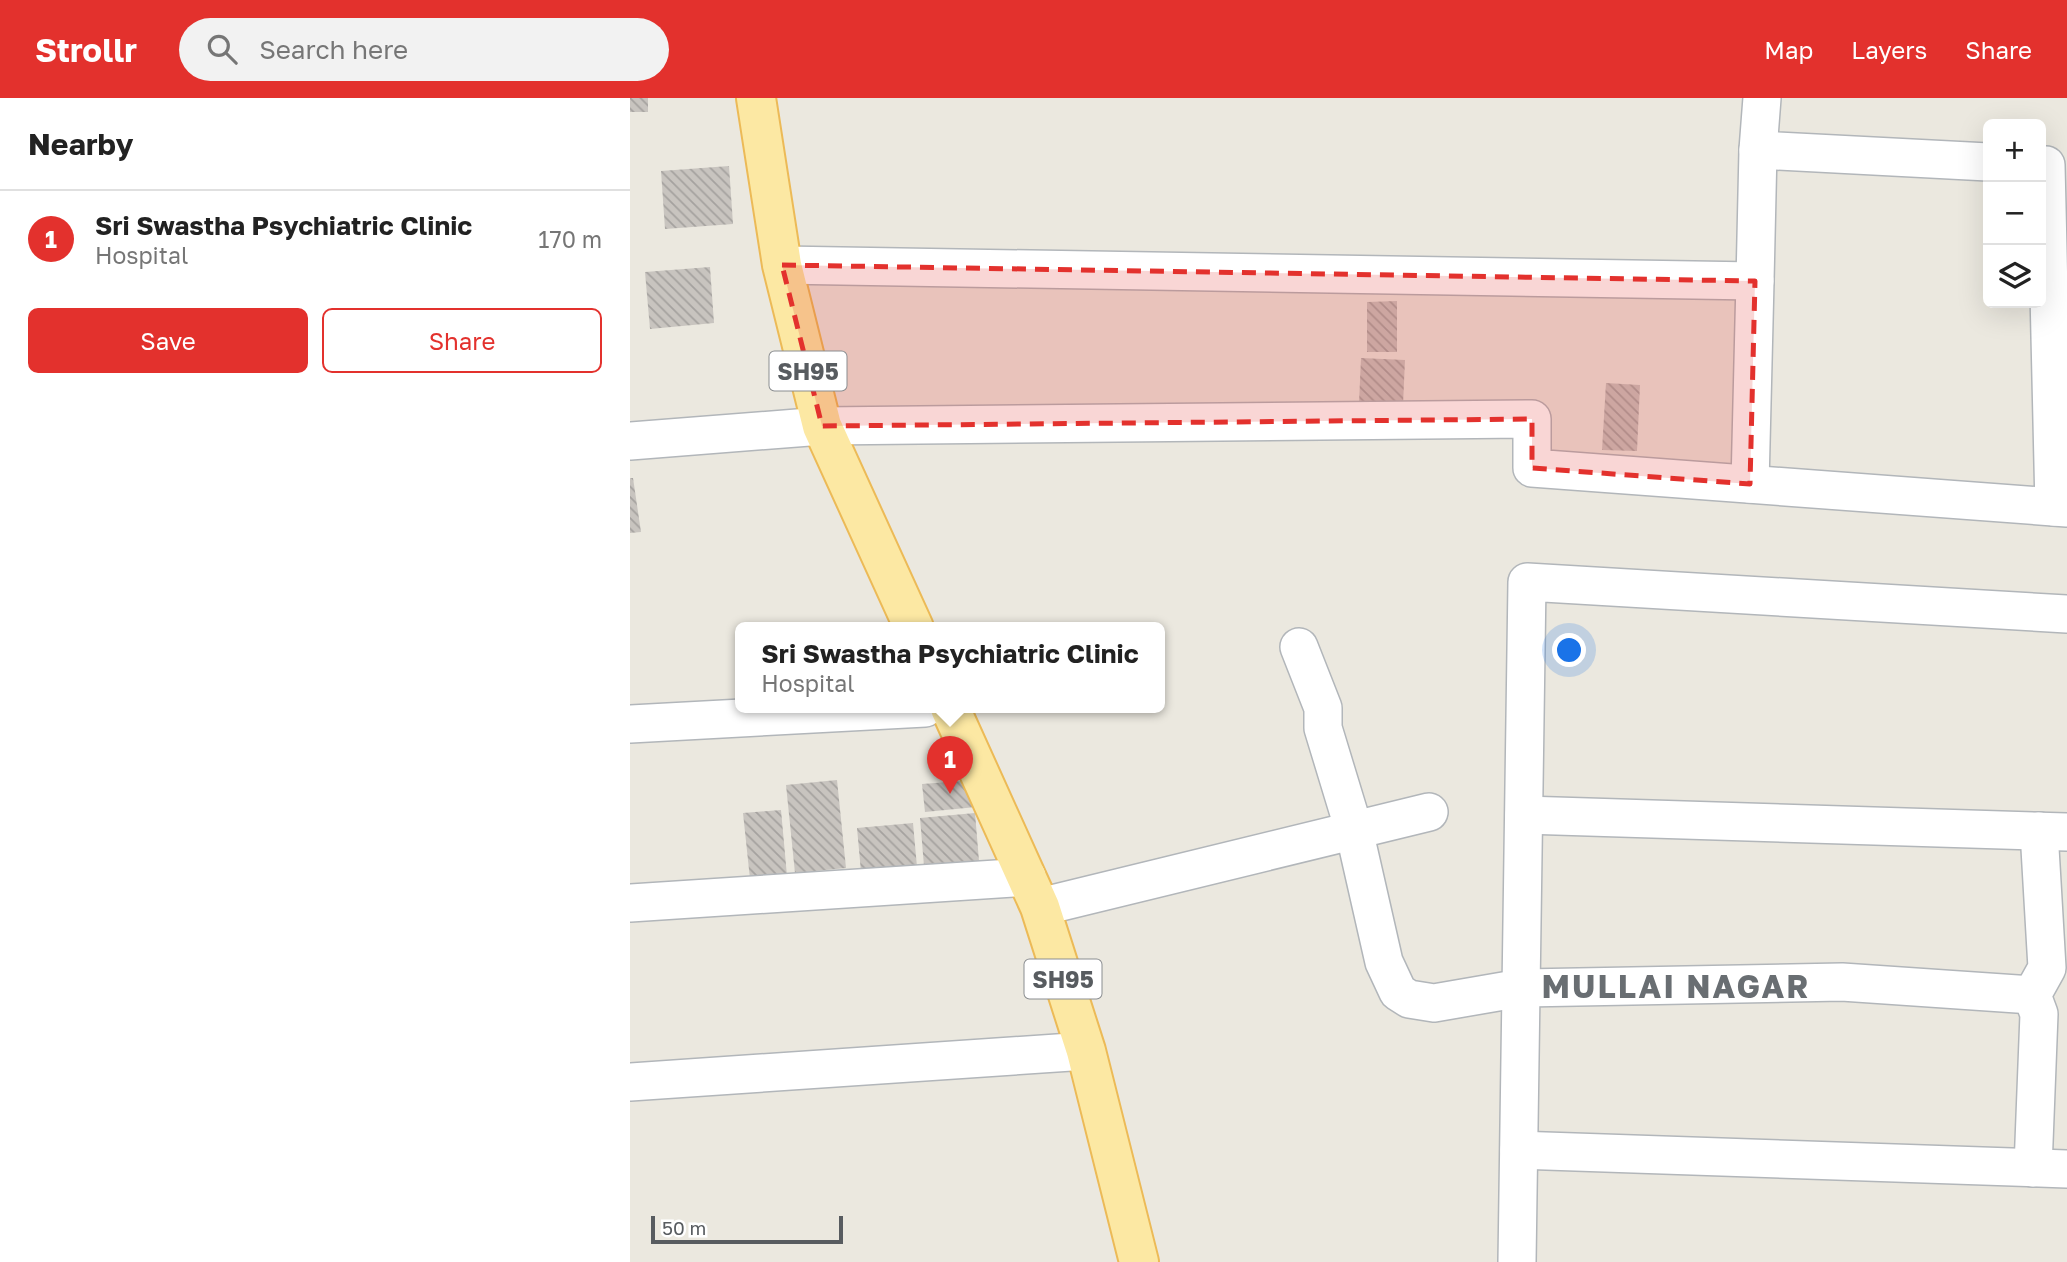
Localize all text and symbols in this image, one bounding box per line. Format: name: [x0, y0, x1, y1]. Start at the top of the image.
search box: [179, 18, 669, 81]
text: Strollr: [35, 30, 137, 69]
icon: search: [203, 30, 241, 68]
text: Search here: [259, 34, 408, 65]
text: Map: [1764, 35, 1813, 64]
text: Layers: [1851, 35, 1927, 64]
text: Share: [1965, 35, 2032, 64]
map controls: [1983, 119, 2046, 308]
button: +: [1983, 119, 2046, 182]
text: Nearby: [28, 126, 133, 162]
button: −: [1983, 182, 2046, 245]
text: Sri Swastha Psychiatric Clinic: [95, 210, 472, 241]
text: 1: [45, 225, 57, 253]
text: 170 m: [538, 225, 602, 253]
text: Hospital: [95, 241, 188, 269]
button: layers: [1983, 245, 2046, 308]
button: Save: [28, 308, 308, 373]
button: Share: [322, 308, 602, 373]
road number: SH95: [770, 352, 846, 390]
popup: [735, 622, 1165, 713]
your location: [1552, 633, 1586, 667]
text: Sri Swastha Psychiatric Clinic: [761, 638, 1139, 669]
text: Hospital: [761, 669, 855, 697]
pin: 1: [927, 736, 973, 794]
road number: SH95: [1024, 960, 1102, 998]
district label: MULLAI NAGAR: [1542, 967, 1810, 1005]
scale bar: [651, 1213, 844, 1245]
text: 50 m: [662, 1216, 706, 1239]

